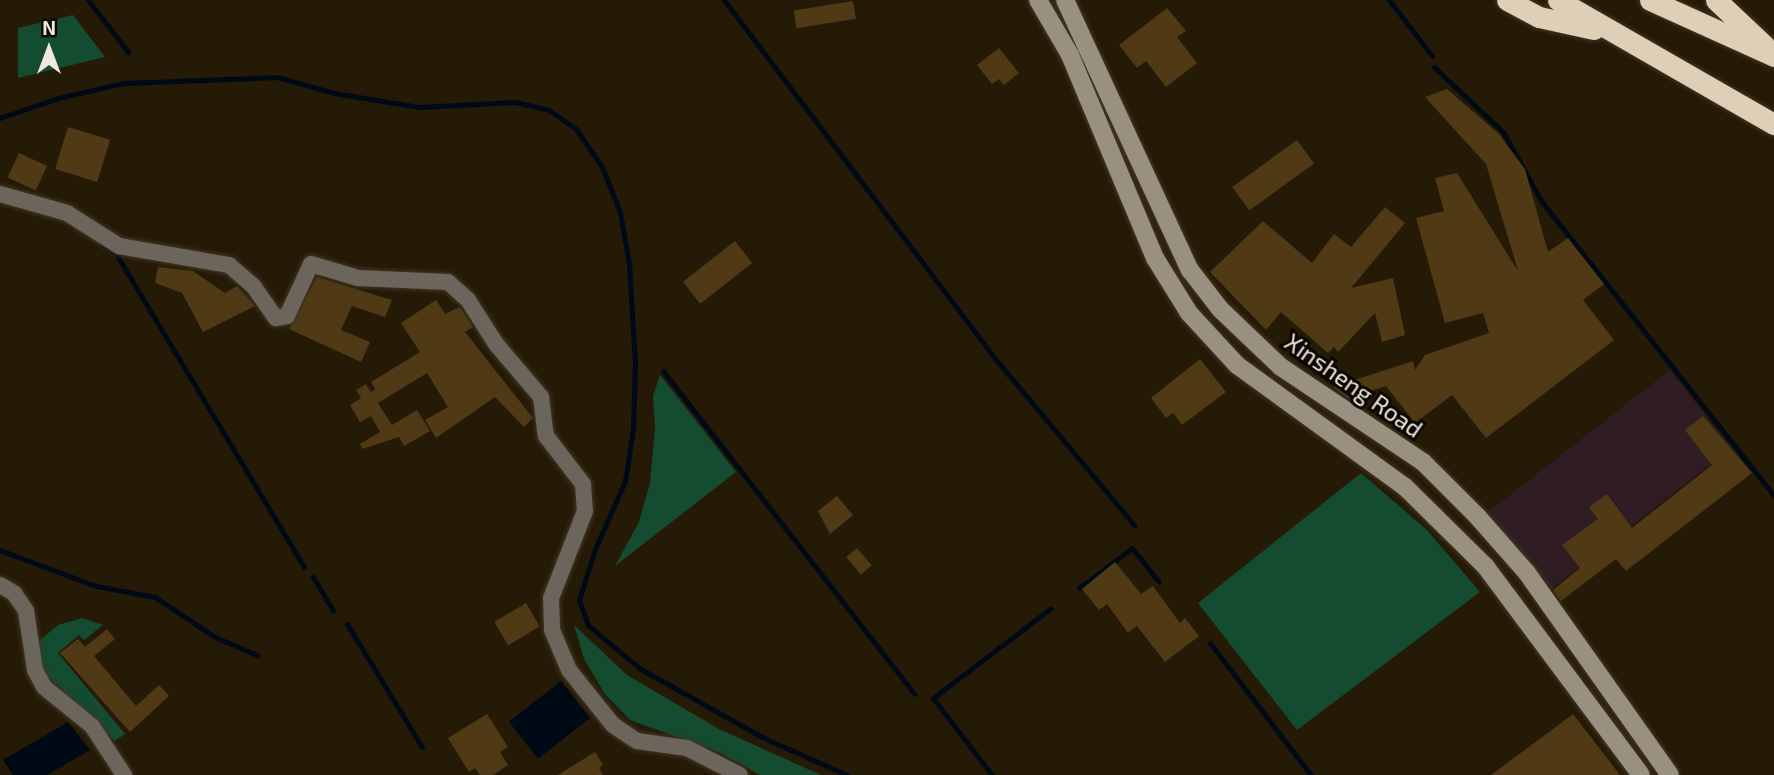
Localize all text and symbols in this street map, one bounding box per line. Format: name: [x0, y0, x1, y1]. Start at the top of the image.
north arrow: [14, 14, 84, 84]
text: N: [42, 16, 56, 39]
street label: Xinsheng Road: [1280, 327, 1428, 443]

